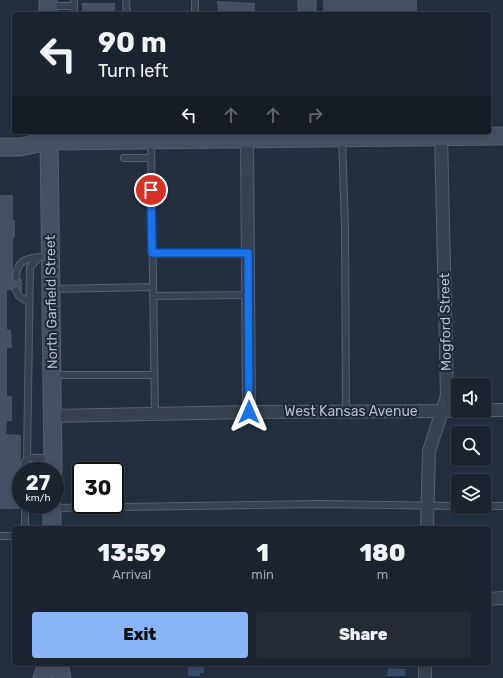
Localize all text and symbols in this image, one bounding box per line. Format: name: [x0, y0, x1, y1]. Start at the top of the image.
text: 90 m: [98, 26, 167, 59]
icon: left: [32, 28, 84, 80]
text: Turn left: [98, 60, 168, 82]
icon: left: [178, 104, 200, 126]
icon: ahead: [220, 104, 242, 126]
icon: ahead: [262, 104, 284, 126]
icon: right: [304, 104, 326, 126]
pin: [134, 173, 168, 207]
icon: arrive: [140, 179, 162, 201]
street label: North Garfield Street: [42, 234, 61, 369]
street label: Mogford Street: [436, 272, 455, 371]
map controls: [451, 378, 491, 514]
button: sound: [451, 378, 491, 418]
position arrow: [228, 391, 270, 433]
street label: West Kansas Avenue: [284, 403, 418, 420]
button: search: [451, 426, 491, 466]
speed limit sign: 30: [72, 462, 124, 514]
text: 27: [26, 471, 50, 495]
button: layers: [451, 474, 491, 514]
text: km/h: [26, 492, 50, 504]
text: 13:59: [97, 539, 166, 567]
text: 1: [256, 539, 269, 567]
text: 180: [359, 539, 406, 567]
text: Arrival: [112, 567, 151, 582]
text: min: [251, 567, 274, 582]
text: m: [377, 567, 388, 582]
button: Exit: [32, 612, 248, 658]
button: Share: [256, 612, 471, 658]

